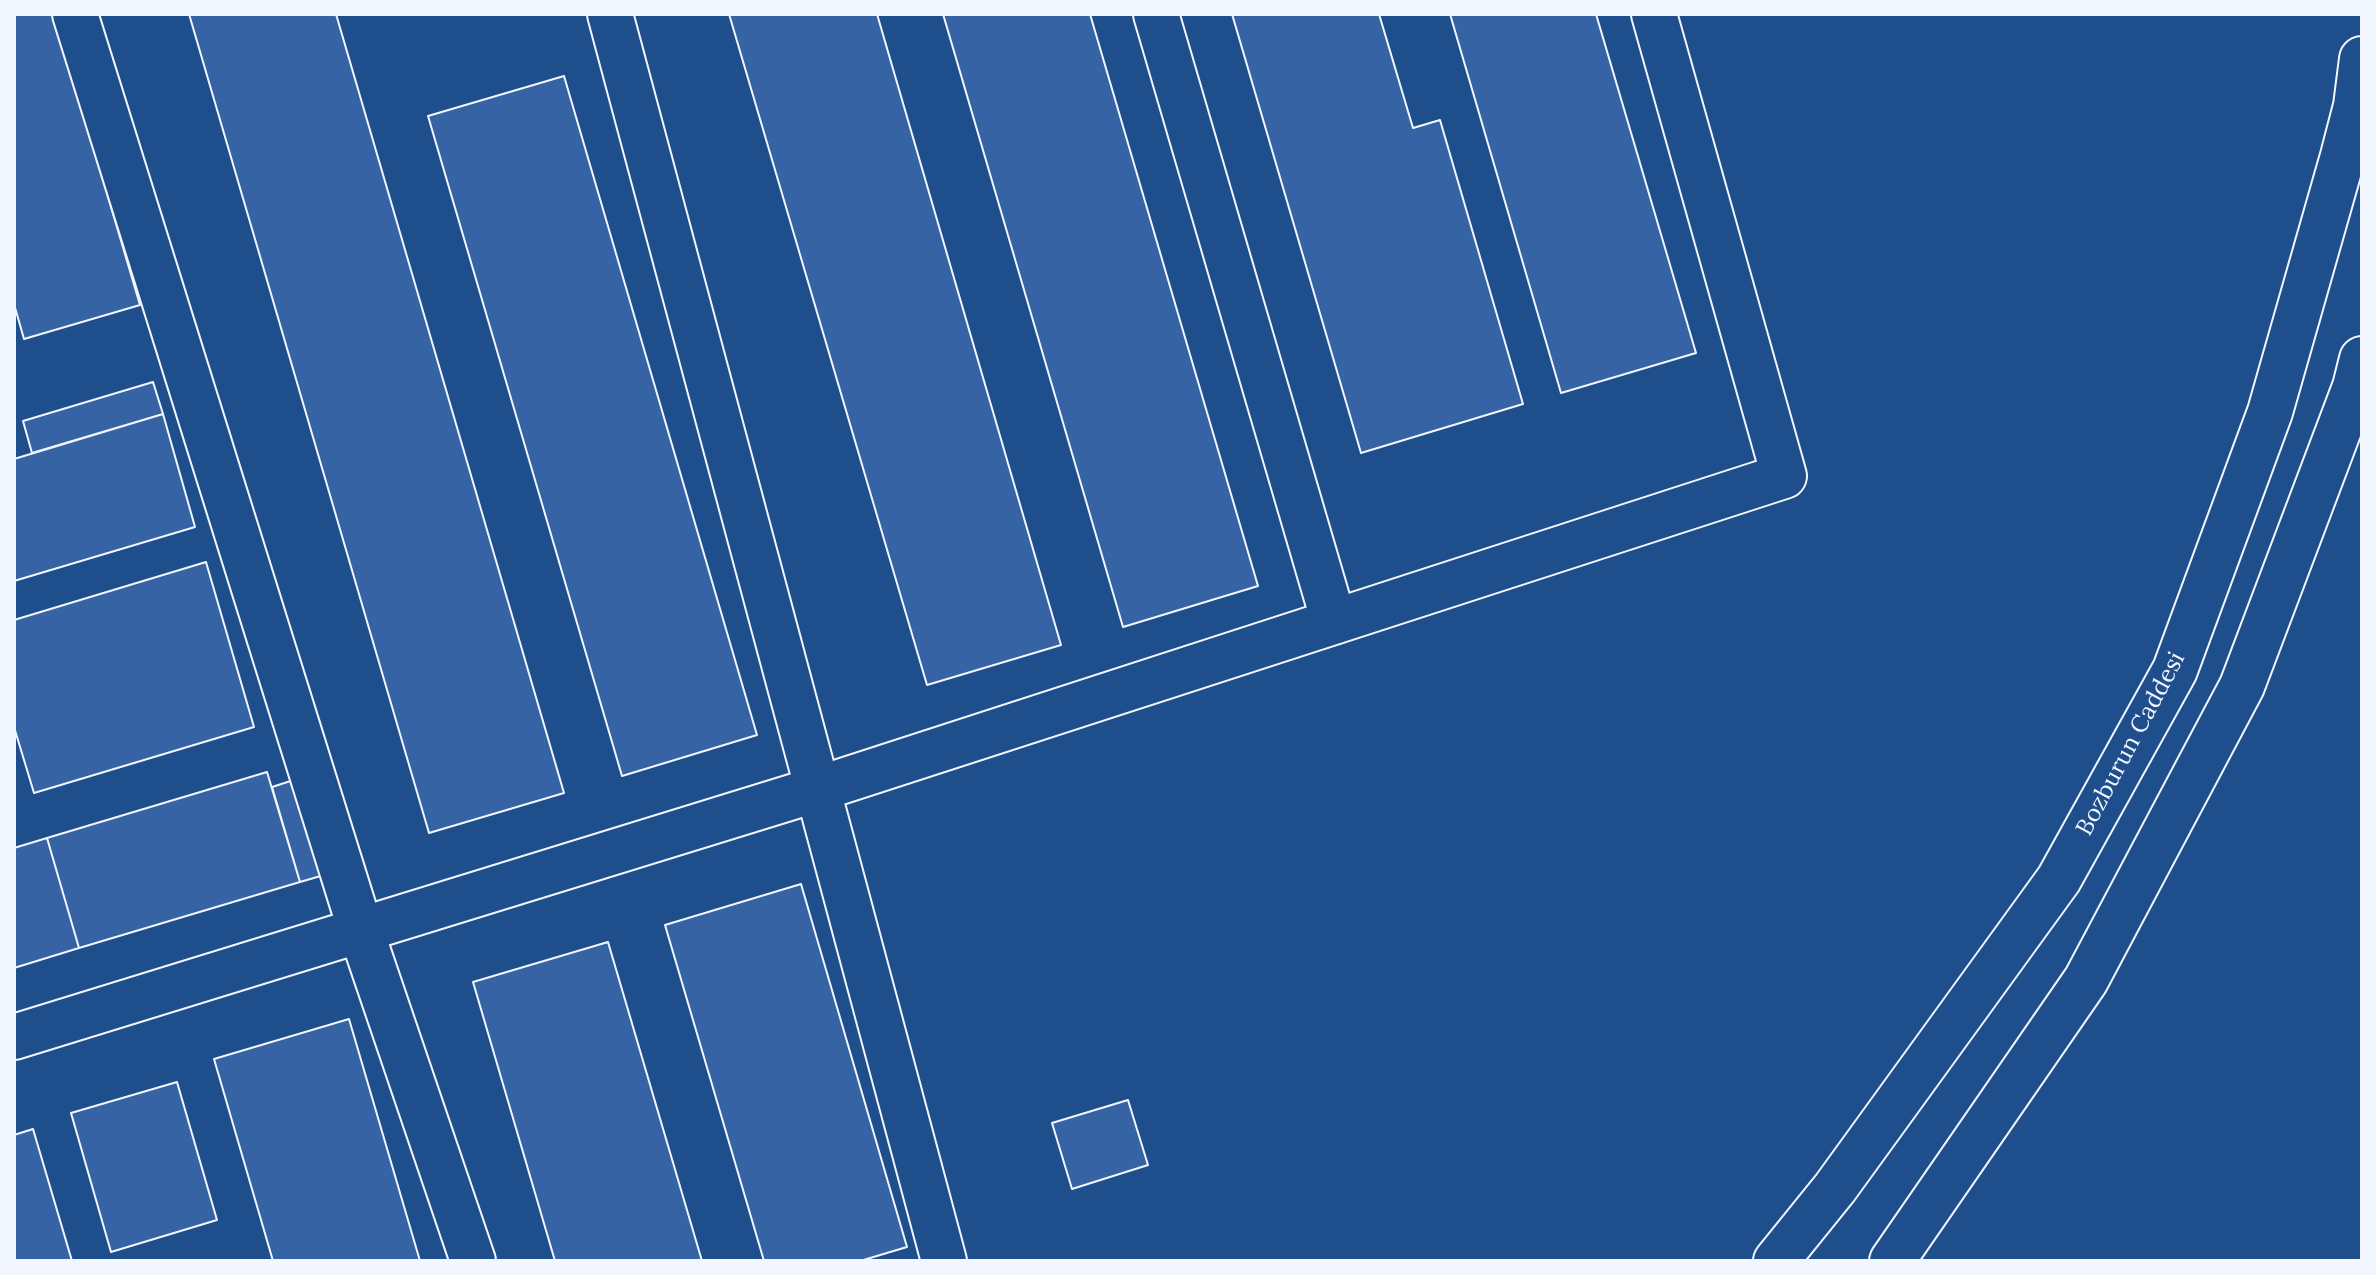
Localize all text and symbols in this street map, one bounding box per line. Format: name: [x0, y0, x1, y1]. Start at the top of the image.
street label: Bozburun Caddesi: [2070, 647, 2192, 841]

